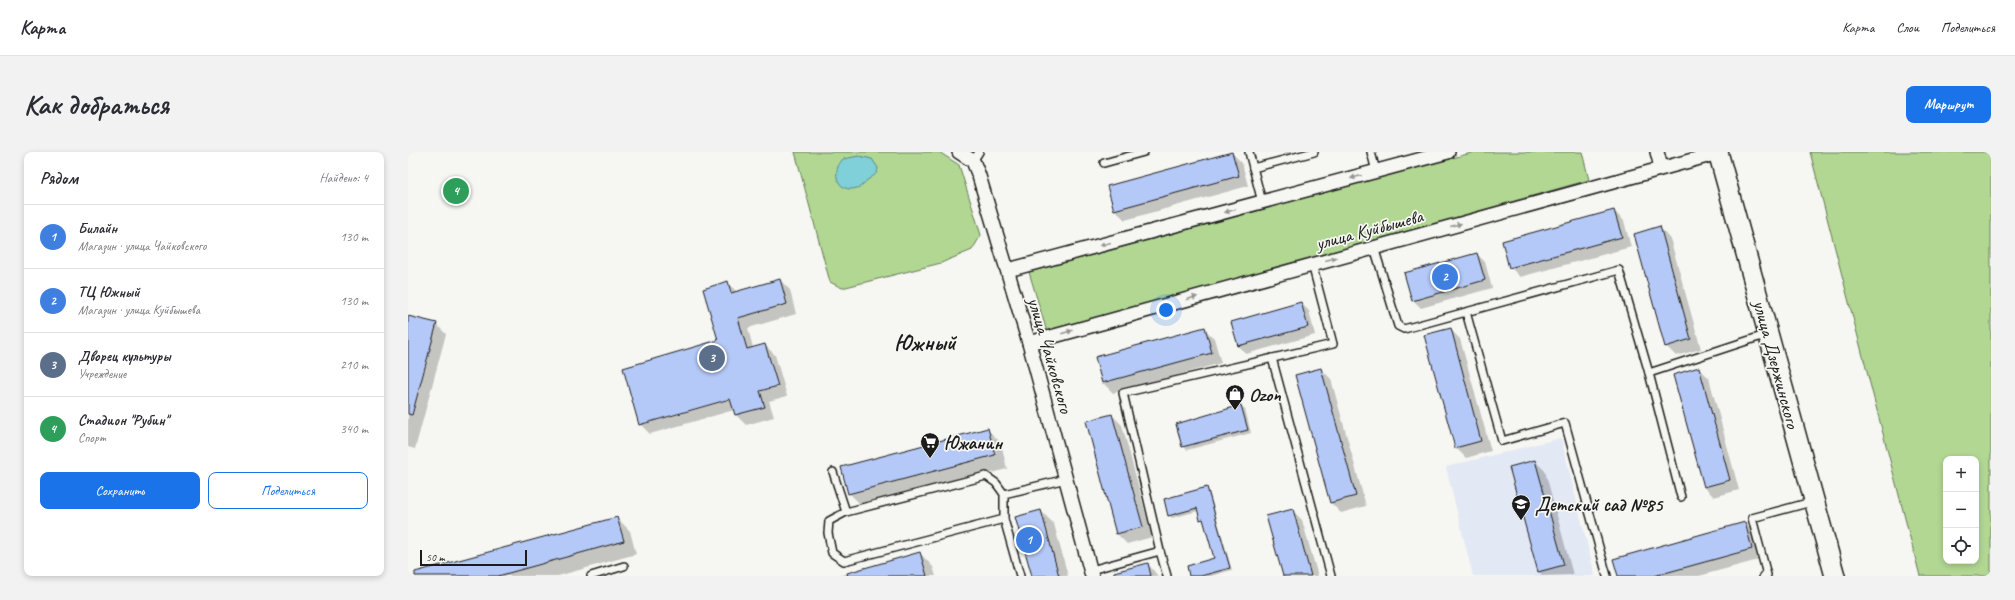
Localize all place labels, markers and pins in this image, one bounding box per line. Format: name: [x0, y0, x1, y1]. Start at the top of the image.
pin: 4: [443, 176, 469, 206]
pin: 2: [1432, 262, 1458, 292]
pin: 3: [699, 343, 725, 373]
shop icon: Ozon: [1224, 383, 1246, 411]
place label: Ozon: [1249, 383, 1281, 407]
supermarket icon: Южанин: [919, 431, 941, 459]
place label: Южанин: [944, 431, 1004, 455]
school or university icon: Детский сад №85: [1510, 493, 1532, 521]
place label: Детский сад №85: [1535, 493, 1664, 517]
pin: 1: [1016, 525, 1042, 555]

